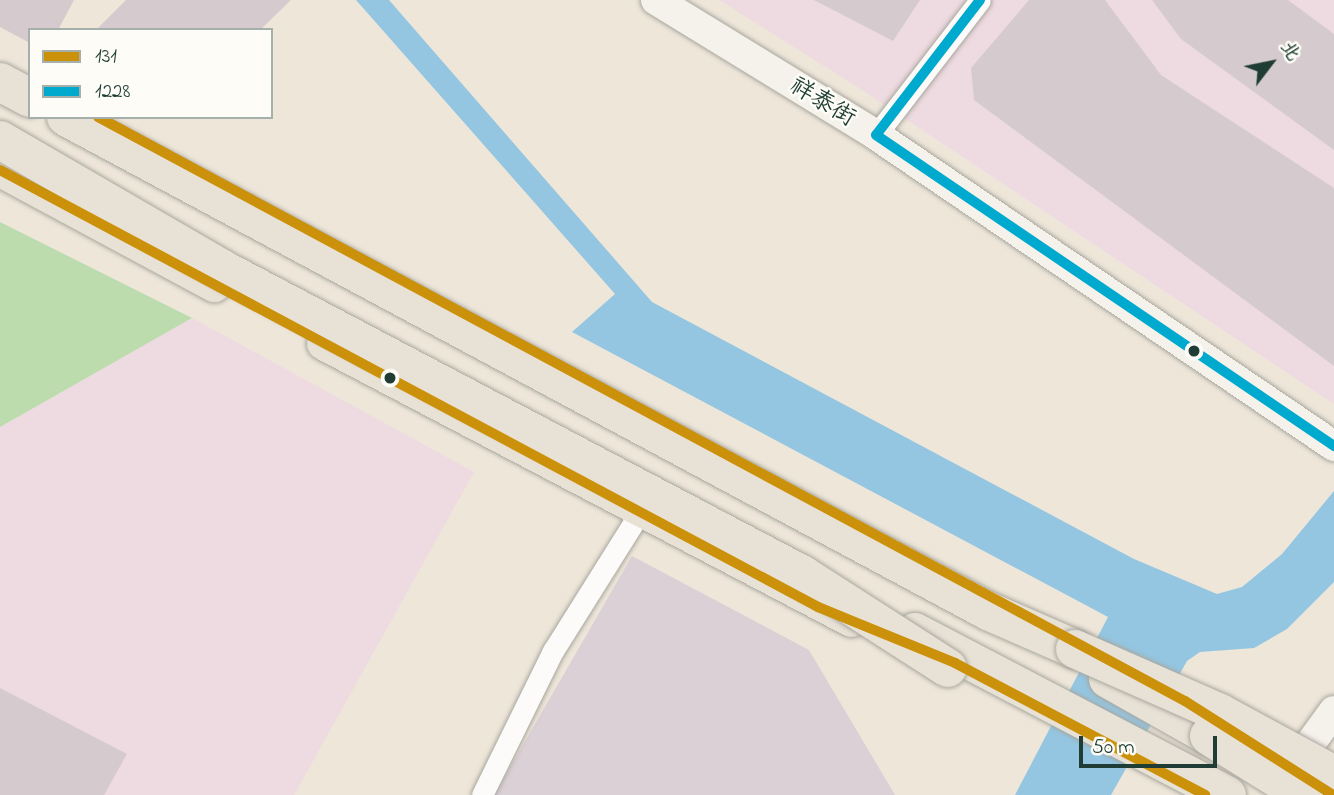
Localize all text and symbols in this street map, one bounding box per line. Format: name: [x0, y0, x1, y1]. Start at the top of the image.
legend: [28, 28, 273, 119]
north arrow: [1236, 28, 1306, 98]
text: 北: [1273, 36, 1306, 67]
text: 131: [95, 42, 117, 72]
street label: 祥泰街: [784, 72, 860, 134]
text: 1228: [95, 77, 130, 107]
unlabelled marker: [1187, 344, 1201, 358]
unlabelled marker: [383, 371, 397, 385]
scale bar: [1082, 722, 1220, 766]
text: 50 m: [1092, 733, 1135, 763]

